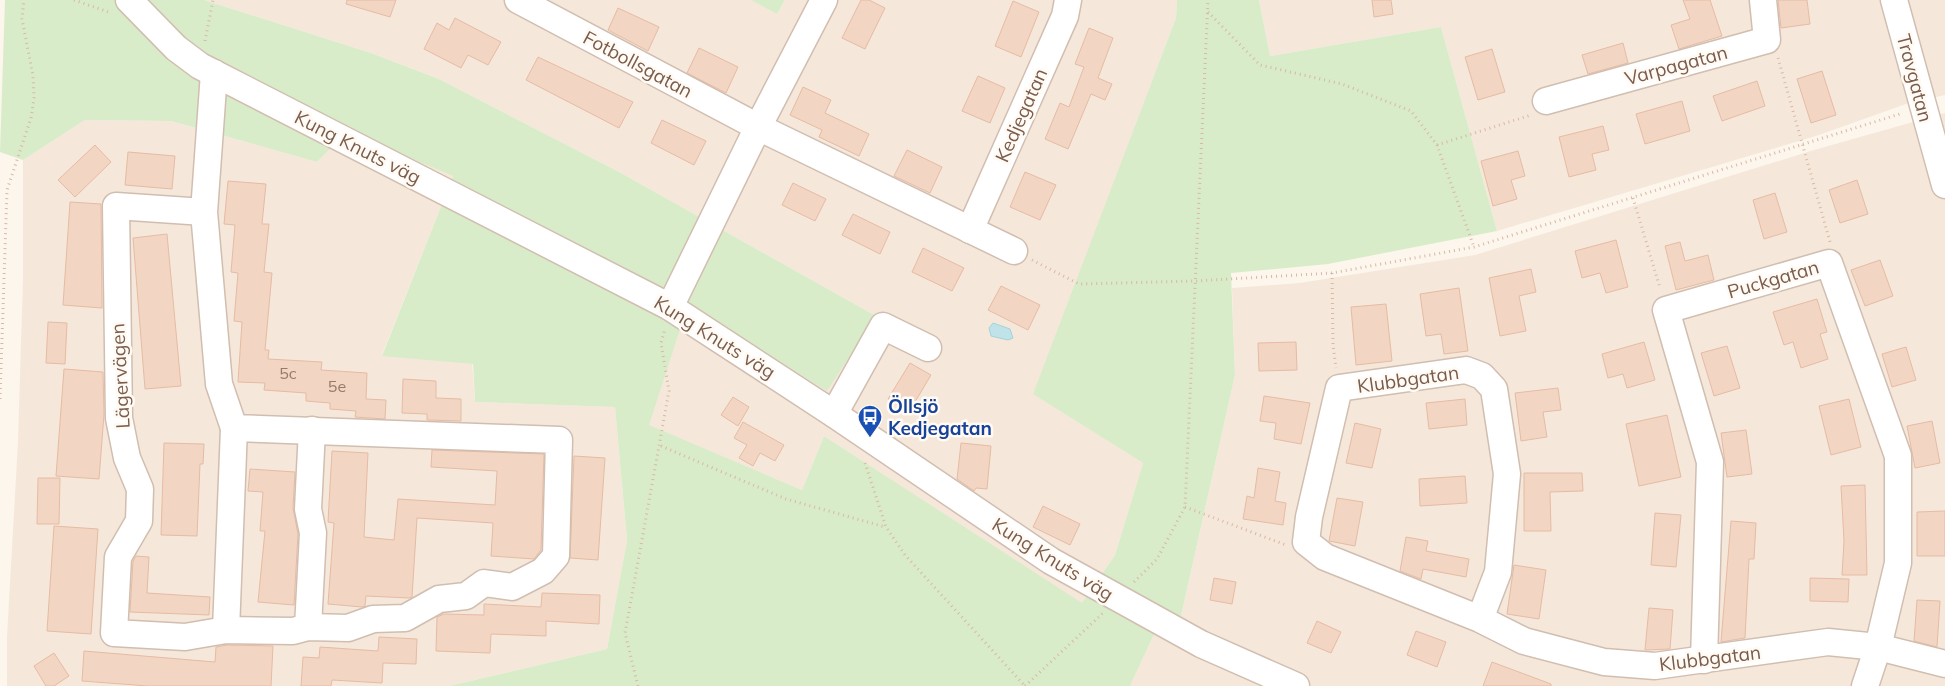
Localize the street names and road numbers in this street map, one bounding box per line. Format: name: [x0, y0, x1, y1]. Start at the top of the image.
street label: Fotbollsgatan: [579, 25, 697, 103]
street label: Travgatan: [1892, 31, 1938, 125]
street label: Varpagatan: [1622, 40, 1730, 90]
street label: Kedjegatan: [990, 64, 1052, 166]
street label: Kung Knuts väg: [291, 105, 425, 189]
street label: Puckgatan: [1724, 254, 1822, 304]
street label: Kung Knuts väg: [650, 290, 780, 384]
street label: Lägervägen: [105, 323, 135, 429]
street label: Klubbgatan: [1356, 360, 1460, 398]
street label: Kung Knuts väg: [988, 512, 1118, 606]
street label: Klubbgatan: [1658, 640, 1762, 676]

